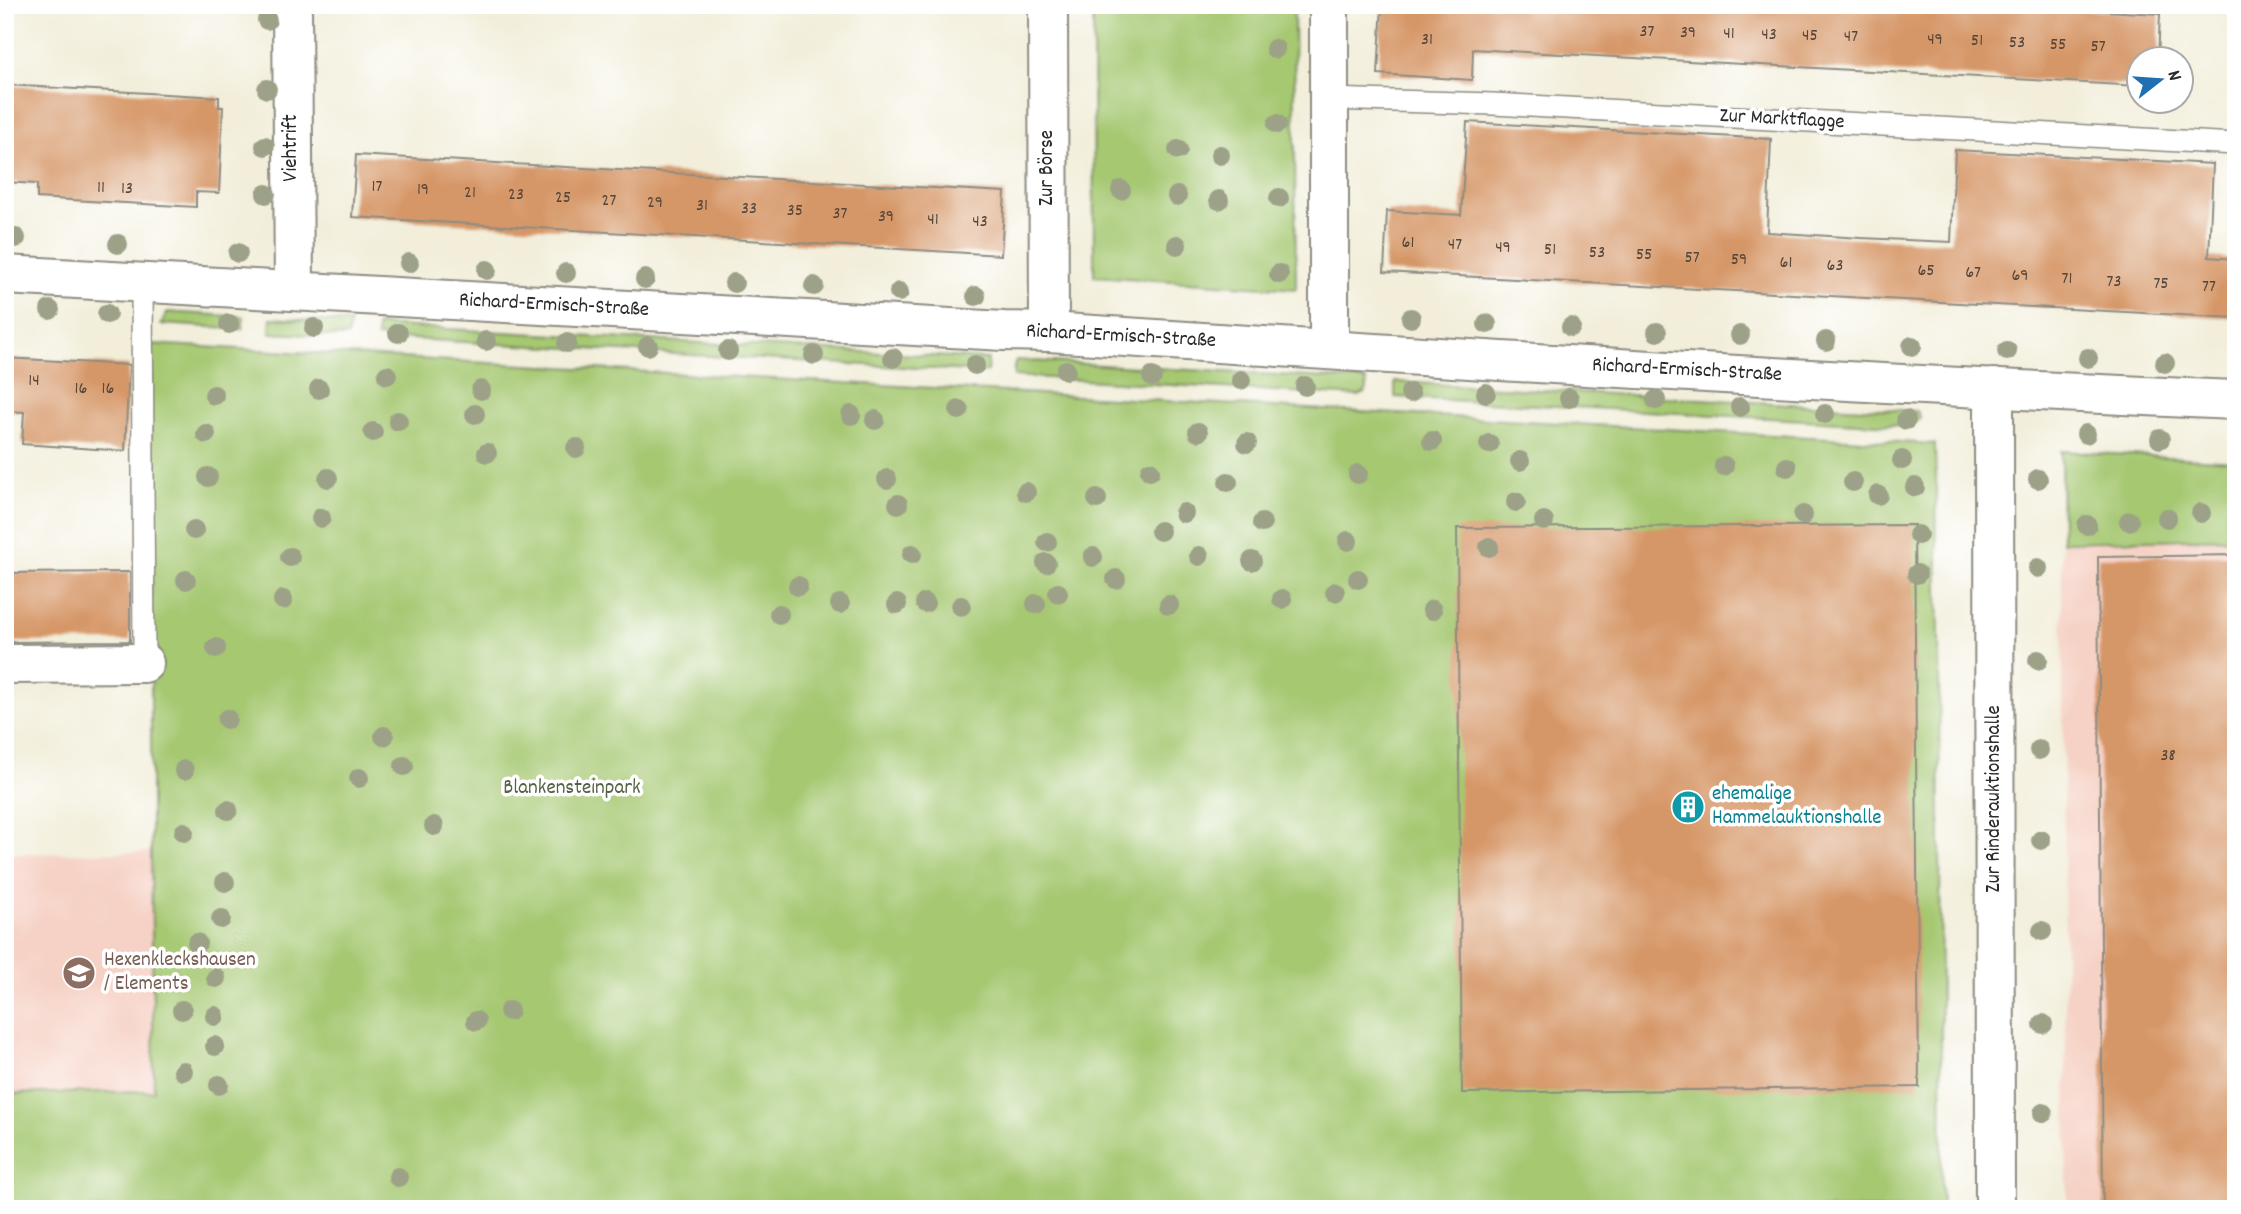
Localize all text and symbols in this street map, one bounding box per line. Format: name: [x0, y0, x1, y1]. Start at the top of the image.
house number: 37: [1640, 20, 1655, 45]
house number: 39: [1680, 21, 1696, 46]
house number: 41: [1723, 22, 1735, 47]
house number: 43: [1761, 23, 1777, 48]
house number: 45: [1802, 24, 1818, 49]
house number: 47: [1844, 25, 1858, 50]
house number: 31: [1421, 28, 1433, 53]
house number: 49: [1927, 28, 1943, 53]
house number: 51: [1971, 29, 1983, 54]
house number: 53: [2009, 31, 2025, 56]
house number: 55: [2050, 33, 2066, 58]
house number: 57: [2090, 35, 2106, 60]
north arrow: [2126, 46, 2196, 116]
text: N: [2159, 68, 2187, 84]
street label: Zur Marktflagge: [1719, 102, 1845, 138]
street label: Viehtrift: [277, 114, 307, 182]
street label: Zur Börse: [1033, 130, 1063, 206]
house number: 17: [372, 175, 383, 200]
house number: 11: [97, 176, 105, 201]
house number: 13: [121, 177, 133, 202]
house number: 19: [417, 178, 429, 203]
house number: 21: [464, 181, 476, 206]
house number: 23: [508, 183, 524, 208]
house number: 25: [555, 186, 571, 211]
house number: 27: [602, 189, 616, 214]
house number: 29: [647, 191, 663, 216]
house number: 31: [696, 194, 708, 219]
house number: 33: [741, 197, 757, 222]
house number: 35: [787, 199, 803, 224]
house number: 37: [833, 202, 848, 227]
house number: 39: [878, 205, 894, 230]
house number: 41: [927, 208, 939, 233]
house number: 43: [972, 210, 988, 235]
house number: 61: [1402, 231, 1414, 256]
house number: 47: [1448, 233, 1462, 258]
house number: 49: [1495, 236, 1511, 261]
house number: 51: [1544, 238, 1556, 263]
house number: 53: [1589, 241, 1605, 266]
house number: 55: [1636, 243, 1652, 268]
house number: 57: [1684, 246, 1700, 271]
house number: 59: [1731, 248, 1747, 273]
house number: 61: [1780, 251, 1792, 276]
house number: 63: [1827, 254, 1843, 279]
house number: 65: [1917, 259, 1935, 284]
house number: 67: [1965, 261, 1981, 286]
house number: 69: [2011, 264, 2029, 289]
house number: 71: [2062, 267, 2072, 292]
house number: 73: [2107, 270, 2121, 295]
house number: 75: [2153, 272, 2169, 297]
house number: 77: [2202, 275, 2216, 300]
street label: Richard-Ermisch-Straße: [458, 286, 650, 326]
street label: Richard-Ermisch-Straße: [1025, 317, 1217, 357]
street label: Richard-Ermisch-Straße: [1591, 351, 1783, 391]
house number: 14: [28, 369, 40, 394]
house number: 16: [75, 377, 87, 402]
house number: 16: [102, 377, 114, 402]
street label: Zur Rinderauktionshalle: [1980, 705, 2010, 893]
house number: 38: [2160, 744, 2176, 769]
park label: Blankensteinpark: [503, 774, 641, 804]
place label: ehemalige Hammelauktionshalle: [1712, 780, 1881, 834]
building icon: ehemalige Hammelauktionshalle: [1669, 788, 1707, 826]
place label: Hexenkleckshausen / Elements: [104, 946, 256, 1000]
school or university icon: Hexenkleckshausen / Elements: [60, 954, 98, 992]

